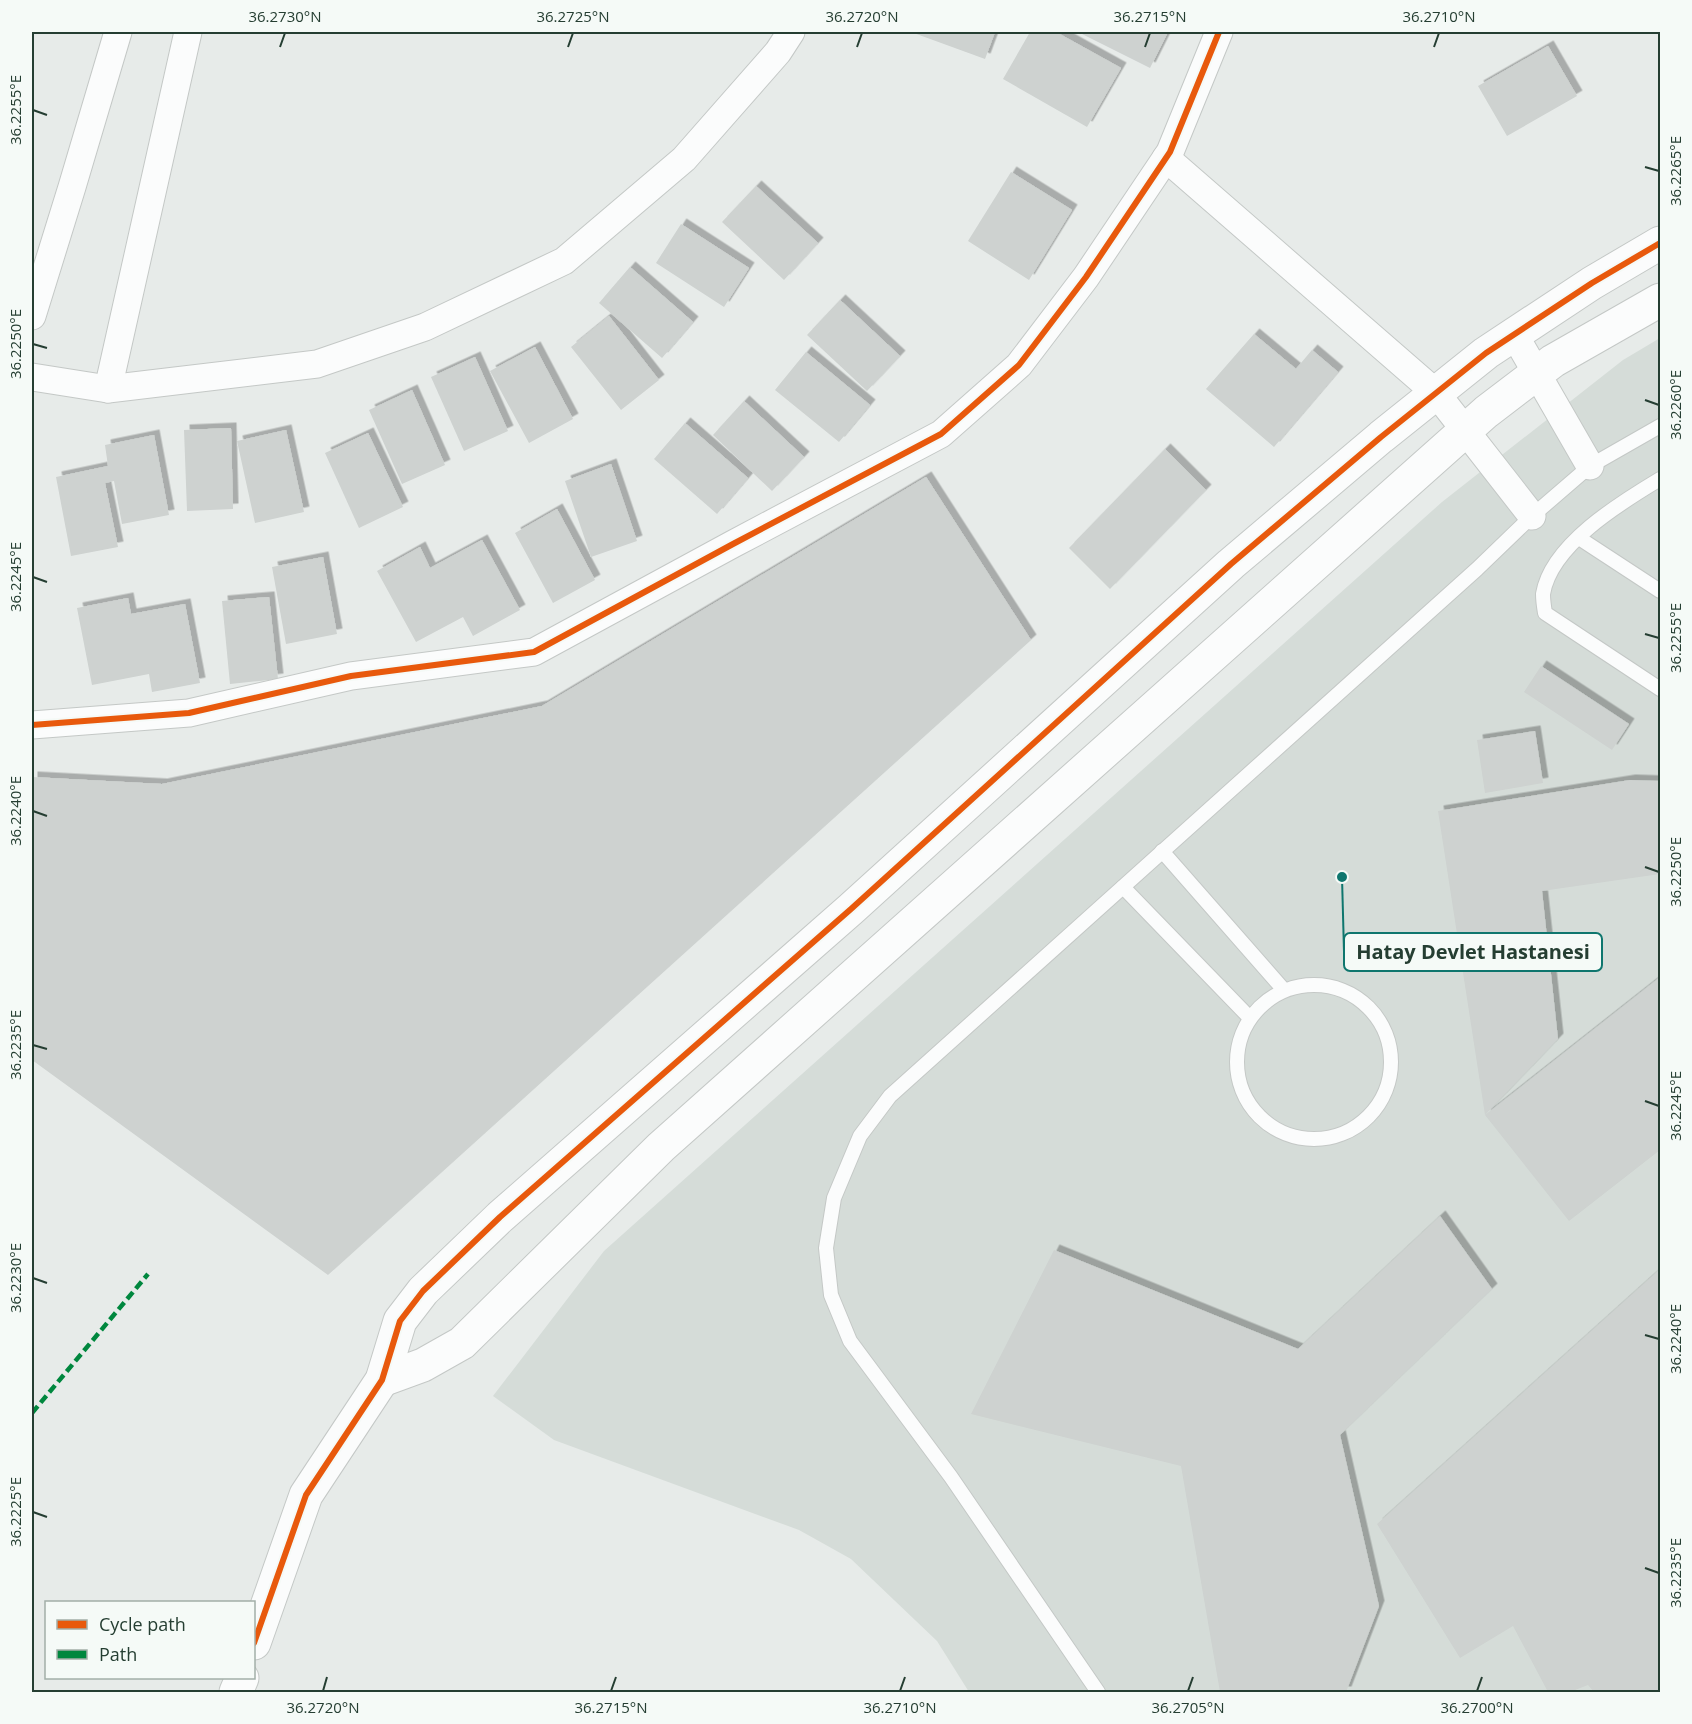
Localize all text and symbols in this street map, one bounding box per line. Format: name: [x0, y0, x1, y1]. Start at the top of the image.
text: 36.2730°N: [248, 6, 322, 26]
text: 36.2725°N: [536, 6, 610, 26]
text: 36.2720°N: [825, 6, 899, 26]
text: 36.2715°N: [1113, 6, 1187, 26]
text: 36.2710°N: [1402, 6, 1476, 26]
text: 36.2255°E: [5, 75, 25, 145]
text: 36.2265°E: [1665, 136, 1685, 206]
text: 36.2250°E: [5, 309, 25, 379]
text: 36.2260°E: [1665, 370, 1685, 440]
text: 36.2245°E: [5, 542, 25, 612]
text: 36.2255°E: [1665, 603, 1685, 673]
text: 36.2240°E: [5, 776, 25, 846]
text: 36.2250°E: [1665, 837, 1685, 907]
callout: Hatay Devlet Hastanesi: [1344, 933, 1602, 971]
text: Hatay Devlet Hastanesi: [1356, 938, 1590, 965]
text: 36.2235°E: [5, 1010, 25, 1080]
text: 36.2245°E: [1665, 1071, 1685, 1141]
text: 36.2230°E: [5, 1243, 25, 1313]
text: 36.2240°E: [1665, 1304, 1685, 1374]
text: 36.2225°E: [5, 1477, 25, 1547]
text: 36.2235°E: [1665, 1538, 1685, 1608]
legend: [45, 1601, 255, 1679]
text: Cycle path: [99, 1612, 186, 1636]
text: Path: [99, 1642, 137, 1666]
text: 36.2720°N: [286, 1697, 360, 1717]
text: 36.2715°N: [574, 1697, 648, 1717]
text: 36.2710°N: [863, 1697, 937, 1717]
text: 36.2705°N: [1151, 1697, 1225, 1717]
text: 36.2700°N: [1440, 1697, 1514, 1717]

